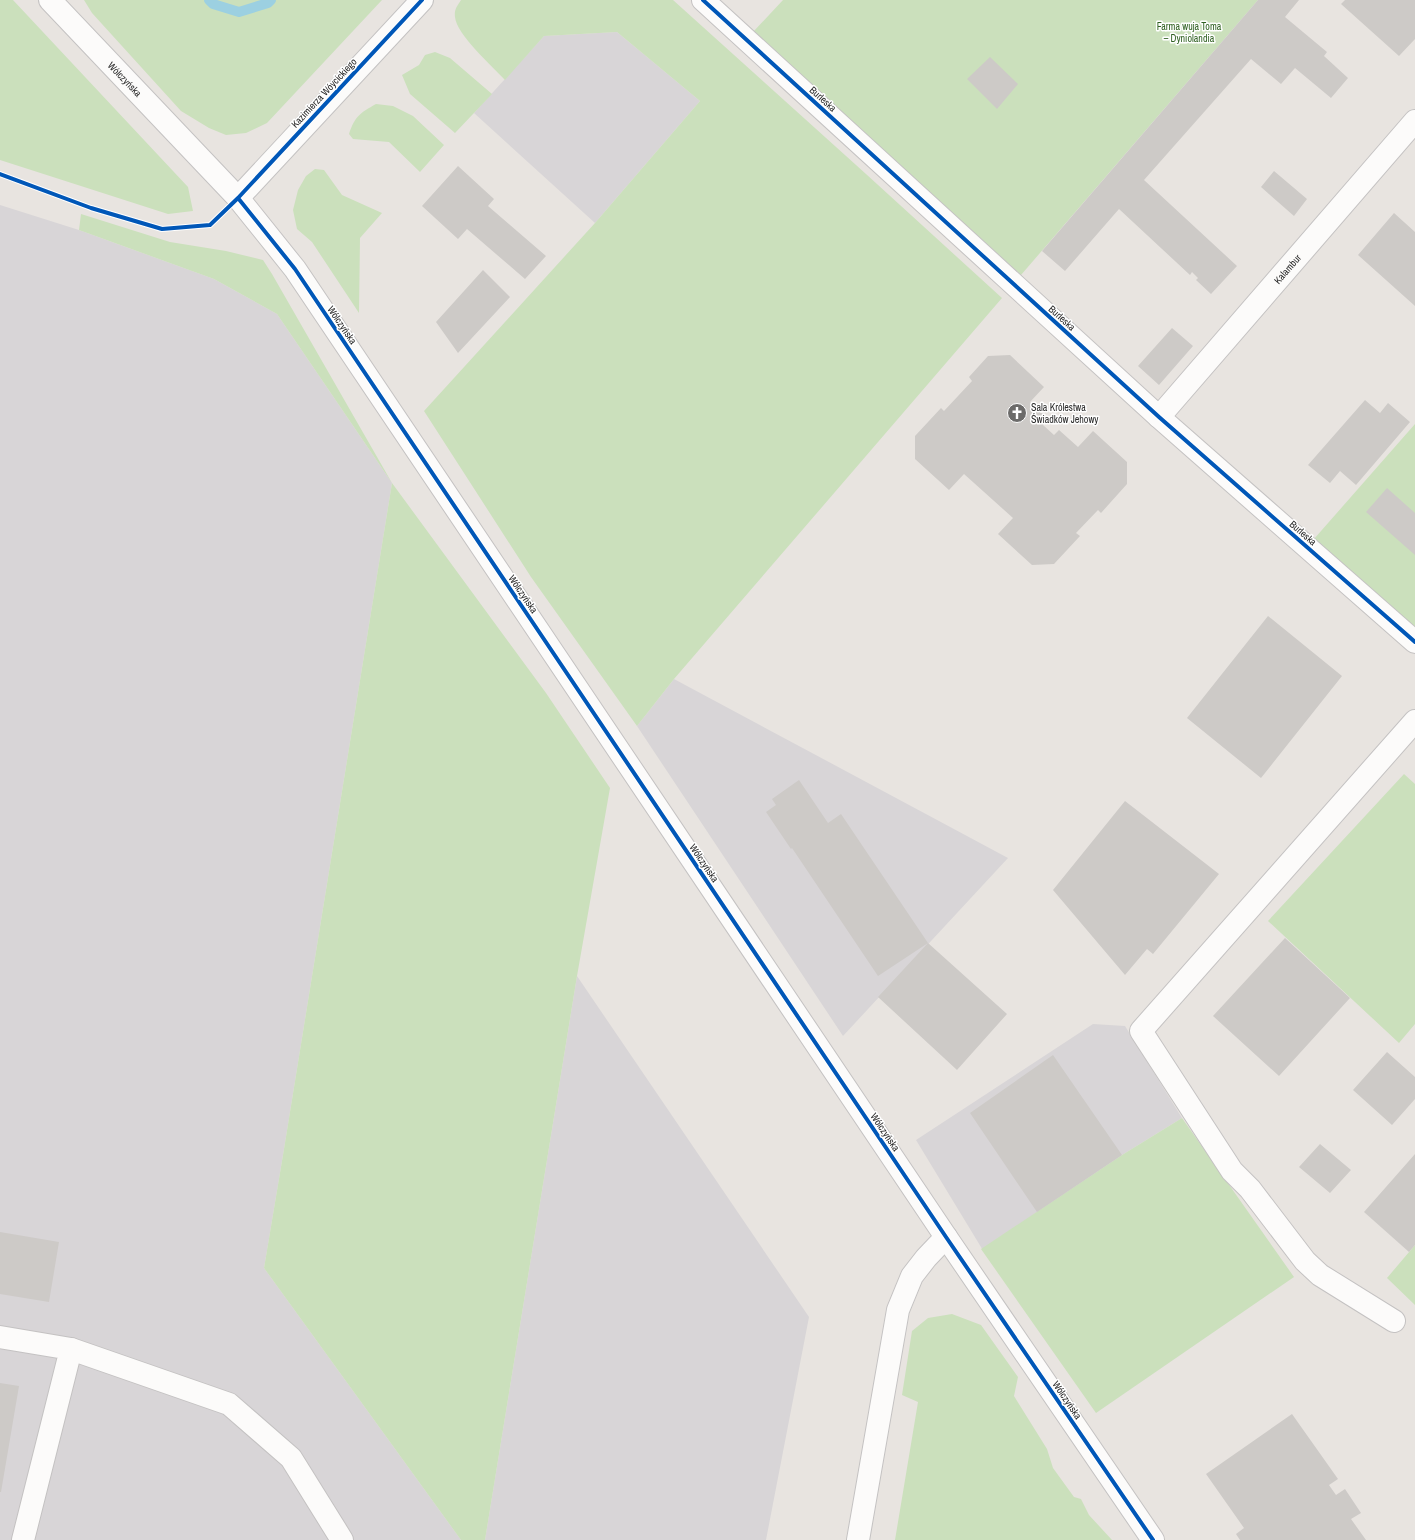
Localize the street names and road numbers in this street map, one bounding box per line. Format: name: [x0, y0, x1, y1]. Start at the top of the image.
street label: Kazimierza Wóycickiego: [288, 55, 360, 131]
street label: Wólczyńska: [105, 59, 145, 100]
street label: Burleska: [807, 83, 840, 115]
street label: Kalambur: [1271, 251, 1304, 286]
street label: Burleska: [1046, 302, 1079, 334]
street label: Wólczyńska: [324, 303, 360, 347]
street label: Burleska: [1287, 518, 1320, 549]
street label: Wólczyńska: [505, 572, 541, 616]
street label: Wólczyńska: [686, 841, 722, 885]
street label: Wólczyńska: [867, 1110, 903, 1154]
street label: Wólczyńska: [1049, 1378, 1085, 1422]

